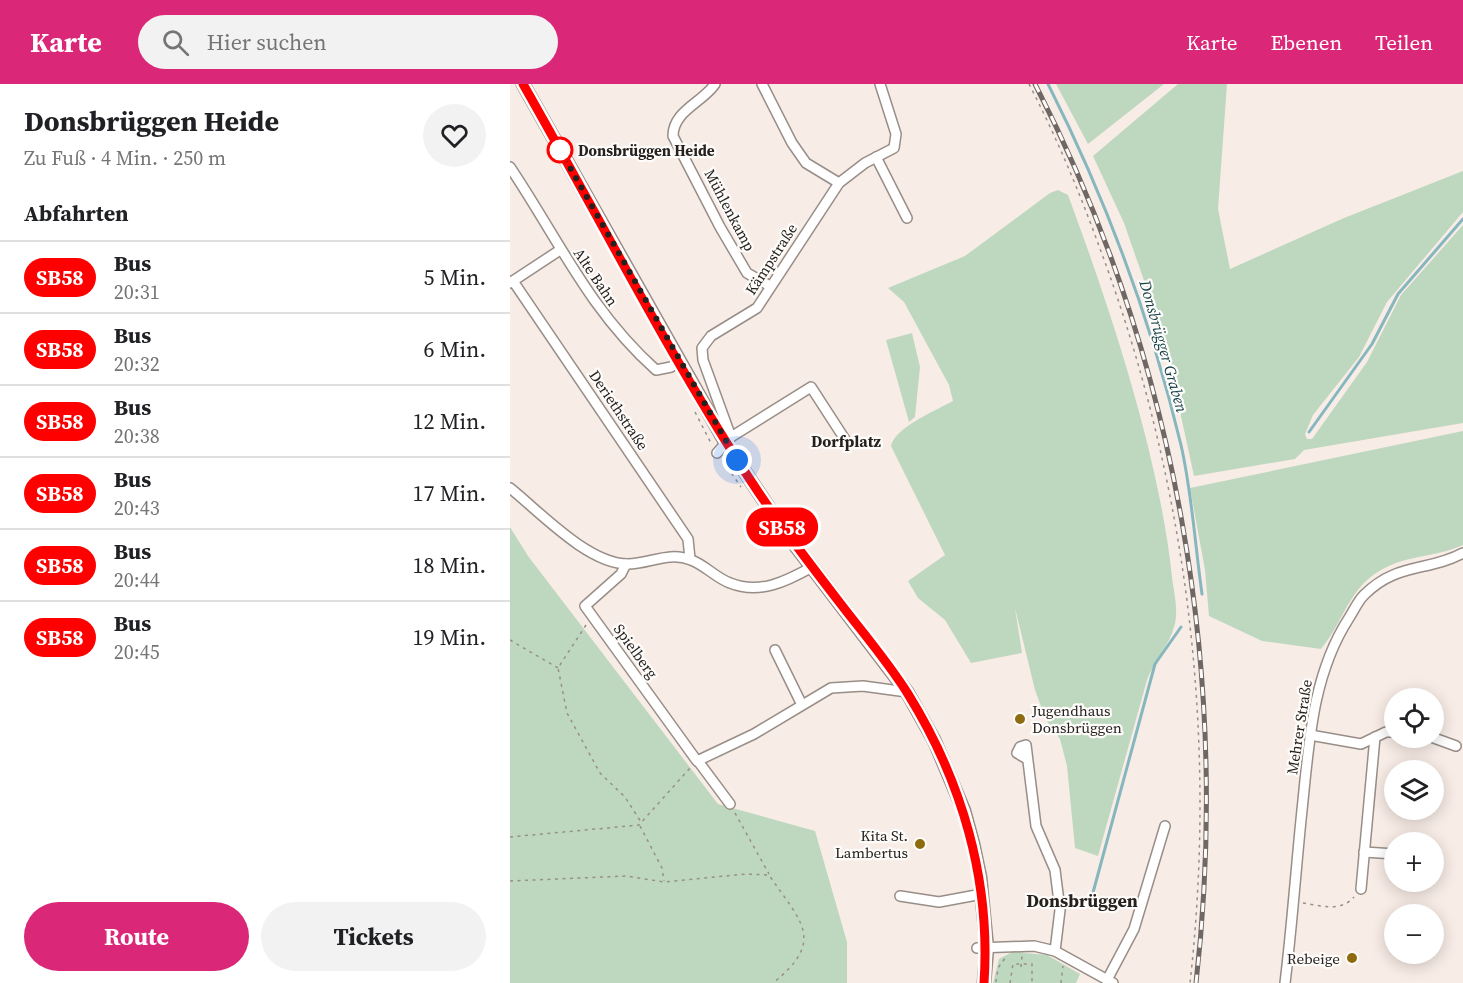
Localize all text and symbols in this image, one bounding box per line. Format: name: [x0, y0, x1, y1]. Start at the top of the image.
search box: [138, 15, 558, 69]
text: Karte: [30, 23, 102, 61]
icon: search: [159, 26, 192, 59]
text: Hier suchen: [207, 27, 327, 57]
text: Karte: [1186, 28, 1237, 57]
text: Ebenen: [1270, 28, 1342, 57]
text: Teilen: [1375, 28, 1433, 57]
text: Donsbrüggen Heide: [24, 102, 279, 140]
button: heart: [423, 104, 486, 167]
marker: Donsbrüggen Heide: [547, 137, 573, 163]
place label: Donsbrüggen Heide: [578, 140, 715, 161]
text: Zu Fuß · 4 Min. · 250 m: [24, 144, 226, 172]
street label: Mühlenkamp: [700, 165, 761, 255]
text: Abfahrten: [24, 198, 129, 228]
street label: Kämpstraße: [740, 219, 802, 299]
street label: Alte Bahn: [569, 244, 623, 310]
text: Bus: [114, 248, 151, 278]
text: 5 Min.: [424, 262, 486, 292]
text: SB58: [36, 263, 84, 292]
water label: Donsbrügger Graben: [1134, 276, 1193, 415]
text: 20:31: [114, 278, 160, 306]
text: Bus: [114, 320, 151, 350]
text: 6 Min.: [424, 334, 486, 364]
text: SB58: [36, 335, 84, 364]
text: 20:32: [114, 350, 160, 378]
street label: Deriethstraße: [584, 366, 654, 454]
text: Bus: [114, 392, 151, 422]
text: 12 Min.: [413, 406, 486, 436]
text: SB58: [36, 407, 84, 436]
text: 20:38: [114, 422, 160, 450]
district label: Dorfplatz: [811, 430, 882, 452]
your location: [722, 445, 752, 475]
text: Bus: [114, 464, 151, 494]
text: 17 Min.: [413, 478, 486, 508]
text: SB58: [36, 479, 84, 508]
text: 20:43: [114, 494, 160, 522]
line badge: SB58: [740, 508, 824, 546]
text: SB58: [758, 513, 806, 542]
text: Bus: [114, 536, 151, 566]
text: 18 Min.: [413, 550, 486, 580]
text: SB58: [36, 551, 84, 580]
text: 20:44: [114, 566, 160, 594]
text: Bus: [114, 608, 151, 638]
street label: Spielberg: [609, 619, 663, 683]
text: 19 Min.: [413, 622, 486, 652]
text: SB58: [36, 623, 84, 652]
text: 20:45: [114, 638, 160, 666]
street label: Mehrer Straße: [1281, 678, 1317, 776]
map controls: [1384, 688, 1444, 964]
button: locate: [1384, 688, 1444, 748]
place label: Jugendhaus Donsbrüggen: [1031, 700, 1122, 738]
marker: Jugendhaus Donsbrüggen: [1013, 712, 1027, 726]
button: layers: [1384, 760, 1444, 820]
place label: Kita St. Lambertus: [835, 825, 908, 863]
button: +: [1384, 832, 1444, 892]
marker: Kita St. Lambertus: [913, 837, 927, 851]
district label: Donsbrüggen: [1026, 888, 1138, 913]
button: Route: [24, 902, 249, 971]
button: Tickets: [261, 902, 486, 971]
button: −: [1384, 904, 1444, 964]
place label: Rebeige: [1287, 948, 1340, 969]
marker: Rebeige: [1345, 951, 1359, 965]

